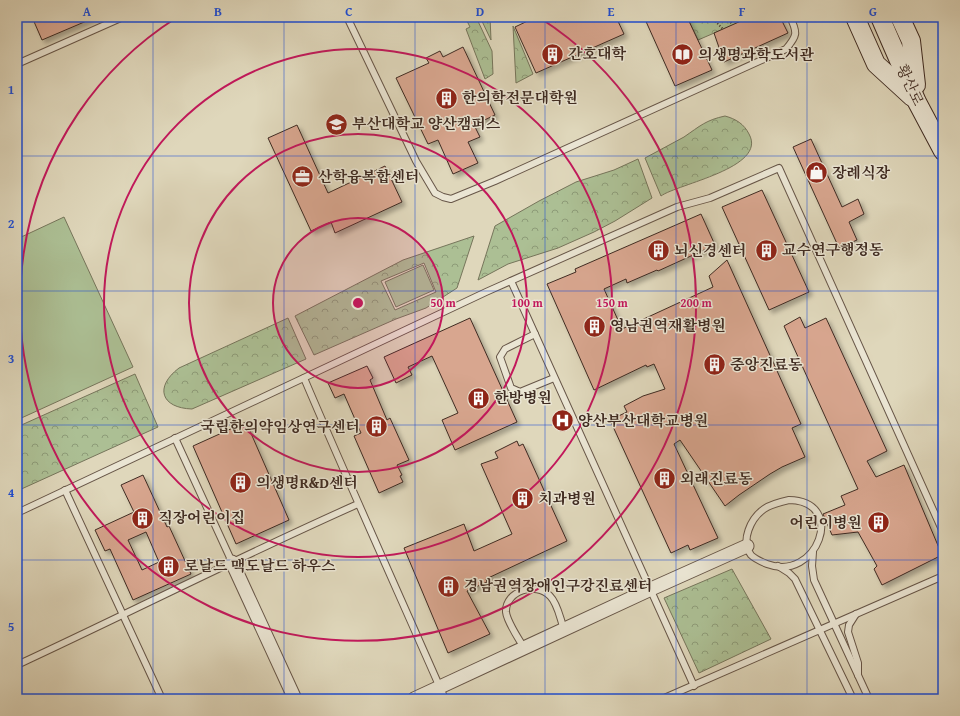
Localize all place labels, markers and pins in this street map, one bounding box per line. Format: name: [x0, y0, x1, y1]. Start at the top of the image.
building icon: 간호대학: [540, 41, 566, 67]
library icon: 의생명과학도서관: [670, 42, 696, 68]
place label: 간호대학: [568, 43, 626, 64]
place label: 의생명과학도서관: [698, 44, 814, 65]
building icon: 한의학전문대학원: [433, 85, 459, 111]
place label: 한의학전문대학원: [462, 87, 578, 108]
school or university icon: 부산대학교 양산캠퍼스: [324, 111, 350, 137]
place label: 부산대학교 양산캠퍼스: [352, 113, 501, 134]
shop icon: 장례식장: [803, 160, 829, 186]
place label: 장례식장: [832, 162, 890, 183]
office icon: 산학융복합센터: [290, 164, 316, 190]
place label: 산학융복합센터: [318, 166, 419, 187]
building icon: 교수연구행정동: [753, 237, 779, 263]
building icon: 뇌신경센터: [646, 238, 672, 264]
place label: 교수연구행정동: [782, 239, 884, 260]
place label: 뇌신경센터: [674, 240, 746, 261]
centre of rings: [351, 296, 365, 310]
building icon: 영남권역재활병원: [581, 313, 607, 339]
place label: 영남권역재활병원: [610, 315, 726, 336]
building icon: 중앙진료동: [701, 352, 727, 378]
place label: 중앙진료동: [730, 354, 803, 375]
building icon: 한방병원: [465, 385, 491, 411]
place label: 한방병원: [494, 387, 552, 408]
hospital icon: 양산부산대학교병원: [549, 408, 575, 434]
place label: 양산부산대학교병원: [578, 410, 708, 431]
building icon: 국립한의약임상연구센터: [363, 414, 389, 440]
place label: 국립한의약임상연구센터: [201, 416, 360, 437]
building icon: 외래진료동: [651, 466, 677, 492]
place label: 외래진료동: [680, 468, 753, 489]
building icon: 의생명R&D센터: [228, 470, 254, 496]
place label: 의생명R&D센터: [256, 472, 358, 493]
building icon: 치과병원: [509, 486, 535, 512]
place label: 치과병원: [538, 488, 596, 509]
building icon: 직장어린이집: [129, 505, 155, 531]
place label: 직장어린이집: [158, 507, 245, 528]
building icon: 어린이병원: [865, 510, 891, 536]
place label: 어린이병원: [790, 512, 862, 533]
building icon: 로날드 맥도날드 하우스: [156, 553, 182, 579]
place label: 로날드 맥도날드 하우스: [184, 555, 336, 576]
building icon: 경남권역장애인구강진료센터: [435, 573, 461, 599]
place label: 경남권역장애인구강진료센터: [464, 575, 652, 596]

